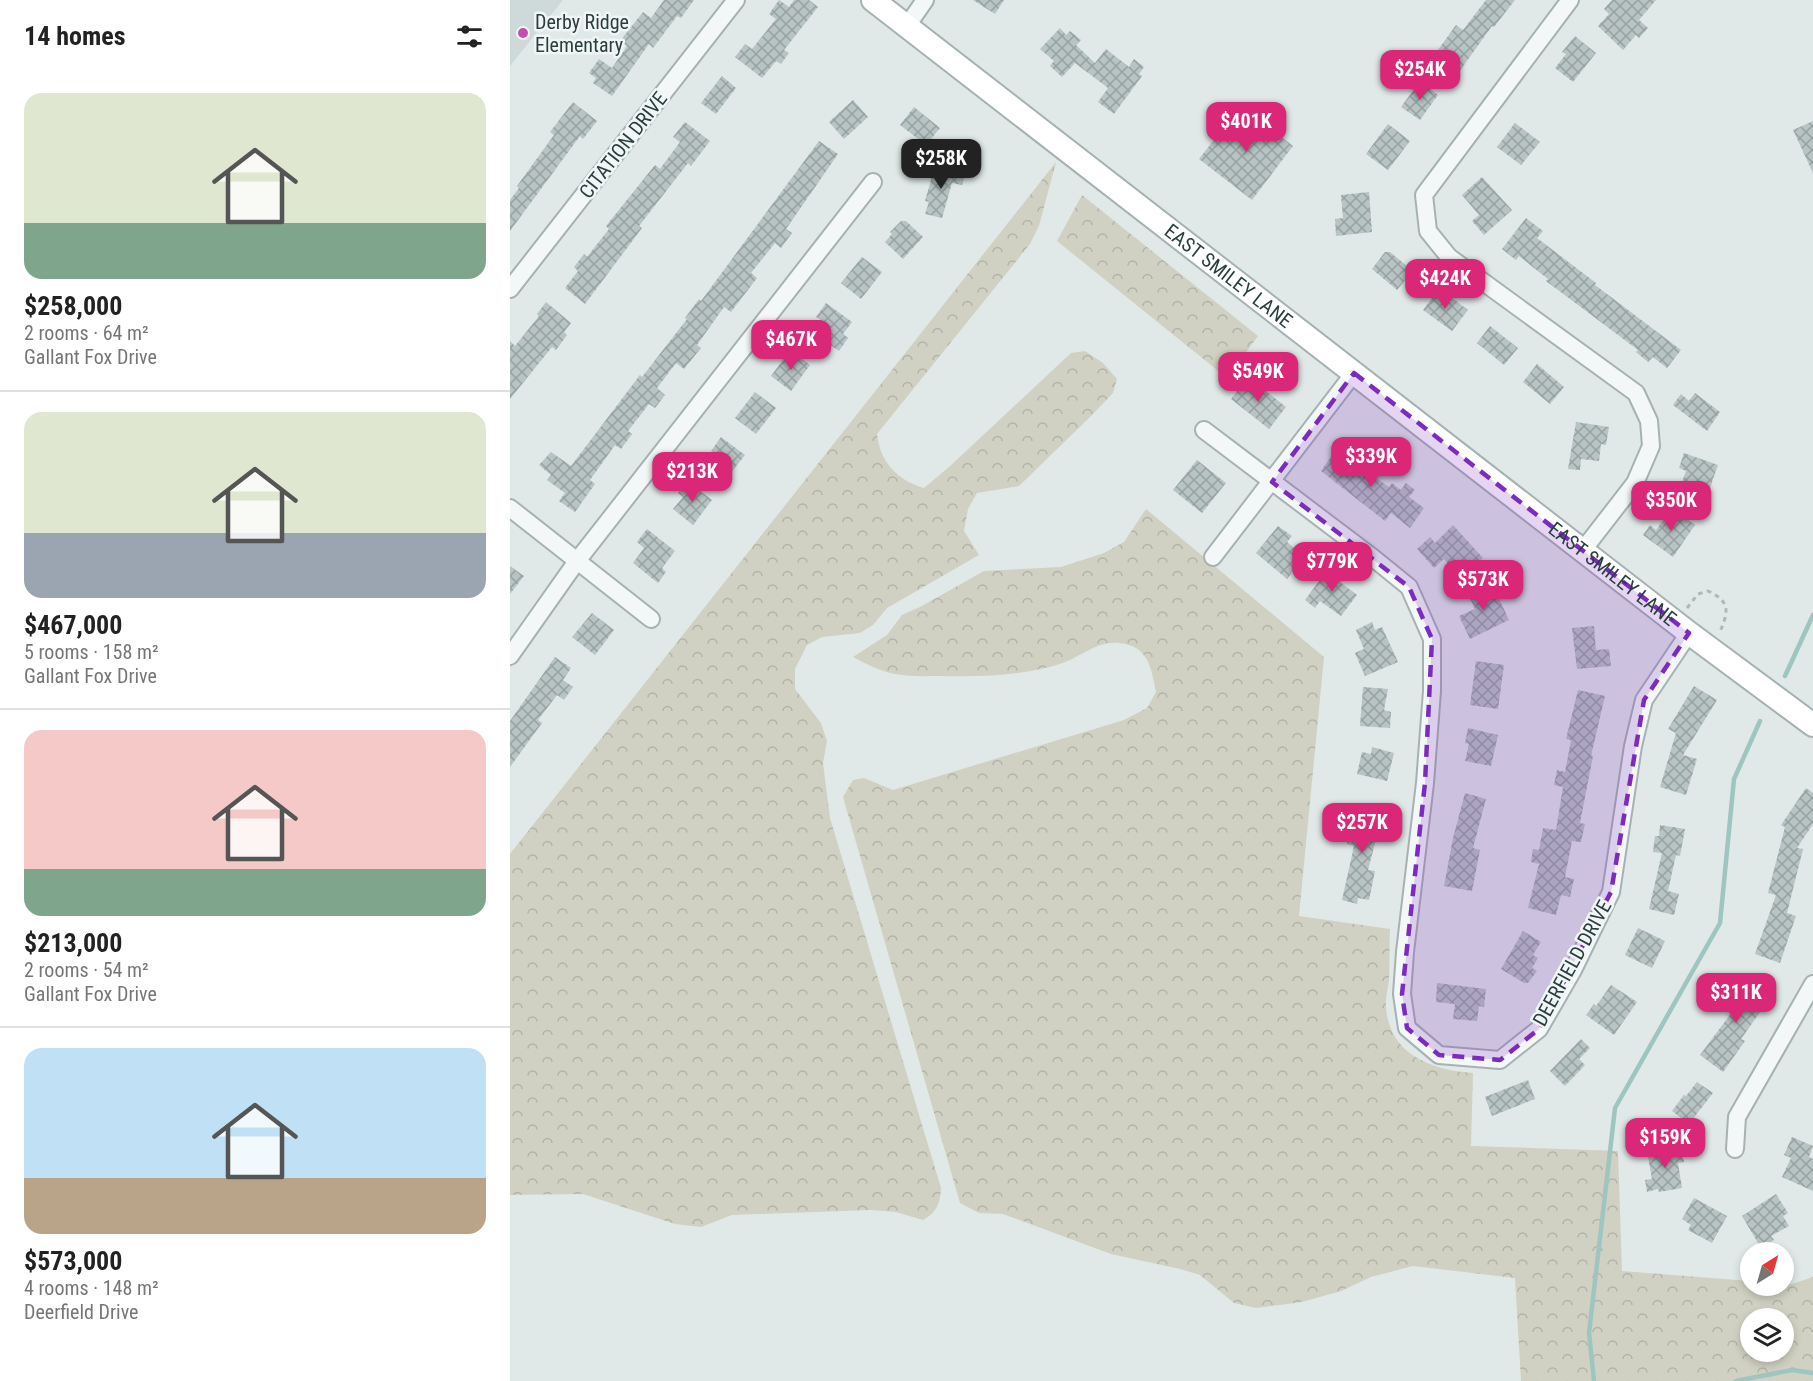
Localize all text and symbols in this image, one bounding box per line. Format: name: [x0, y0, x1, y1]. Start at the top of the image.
place label: Derby Ridge Elementary: [535, 10, 629, 57]
icon: filters: [453, 20, 486, 53]
text: 14 homes: [24, 21, 126, 51]
marker: Derby Ridge Elementary: [516, 26, 530, 40]
pin: $254K: [1378, 50, 1462, 101]
text: $254K: [1394, 57, 1446, 81]
street label: CITATION DRIVE: [574, 87, 672, 203]
pin: $401K: [1204, 102, 1288, 153]
text: $401K: [1220, 109, 1272, 133]
icon: home: [201, 132, 309, 240]
pin: $258K: [899, 139, 983, 190]
text: $258K: [915, 146, 967, 170]
street label: EAST SMILEY LANE: [1160, 219, 1297, 333]
pin: $424K: [1403, 259, 1487, 310]
text: $424K: [1419, 266, 1471, 290]
text: $258,000: [24, 291, 122, 321]
pin: $467K: [749, 320, 833, 371]
text: 2 rooms · 64 m²: [24, 321, 149, 345]
text: $467K: [765, 327, 817, 351]
text: Gallant Fox Drive: [24, 345, 157, 369]
pin: $549K: [1216, 352, 1300, 403]
text: $549K: [1232, 359, 1284, 383]
pin: $339K: [1329, 437, 1413, 488]
text: $339K: [1345, 444, 1397, 468]
icon: home: [201, 451, 309, 559]
pin: $213K: [650, 452, 734, 503]
text: $213K: [666, 459, 718, 483]
pin: $350K: [1629, 481, 1713, 532]
text: $350K: [1645, 488, 1697, 512]
street label: EAST SMILEY LANE: [1544, 517, 1681, 631]
pin: $779K: [1290, 542, 1374, 593]
text: $779K: [1306, 549, 1358, 573]
pin: $573K: [1441, 560, 1525, 611]
text: $573K: [1457, 567, 1509, 591]
text: $467,000: [24, 610, 122, 640]
text: 5 rooms · 158 m²: [24, 640, 159, 664]
text: Gallant Fox Drive: [24, 664, 157, 688]
icon: home: [201, 769, 309, 877]
pin: $257K: [1320, 803, 1404, 854]
text: $257K: [1336, 810, 1388, 834]
street label: DEERFIELD DRIVE: [1528, 896, 1617, 1030]
text: $213,000: [24, 928, 122, 958]
text: 2 rooms · 54 m²: [24, 958, 149, 982]
pin: $311K: [1694, 973, 1778, 1024]
text: $311K: [1710, 980, 1762, 1004]
text: Gallant Fox Drive: [24, 982, 157, 1006]
icon: home: [201, 1087, 309, 1195]
pin: $159K: [1623, 1118, 1707, 1169]
text: $159K: [1639, 1125, 1691, 1149]
north arrow: [1740, 1242, 1794, 1296]
map controls: [1740, 1242, 1794, 1362]
text: $573,000: [24, 1246, 122, 1276]
text: 4 rooms · 148 m²: [24, 1276, 159, 1300]
text: Deerfield Drive: [24, 1300, 138, 1324]
button: layers: [1740, 1308, 1794, 1362]

